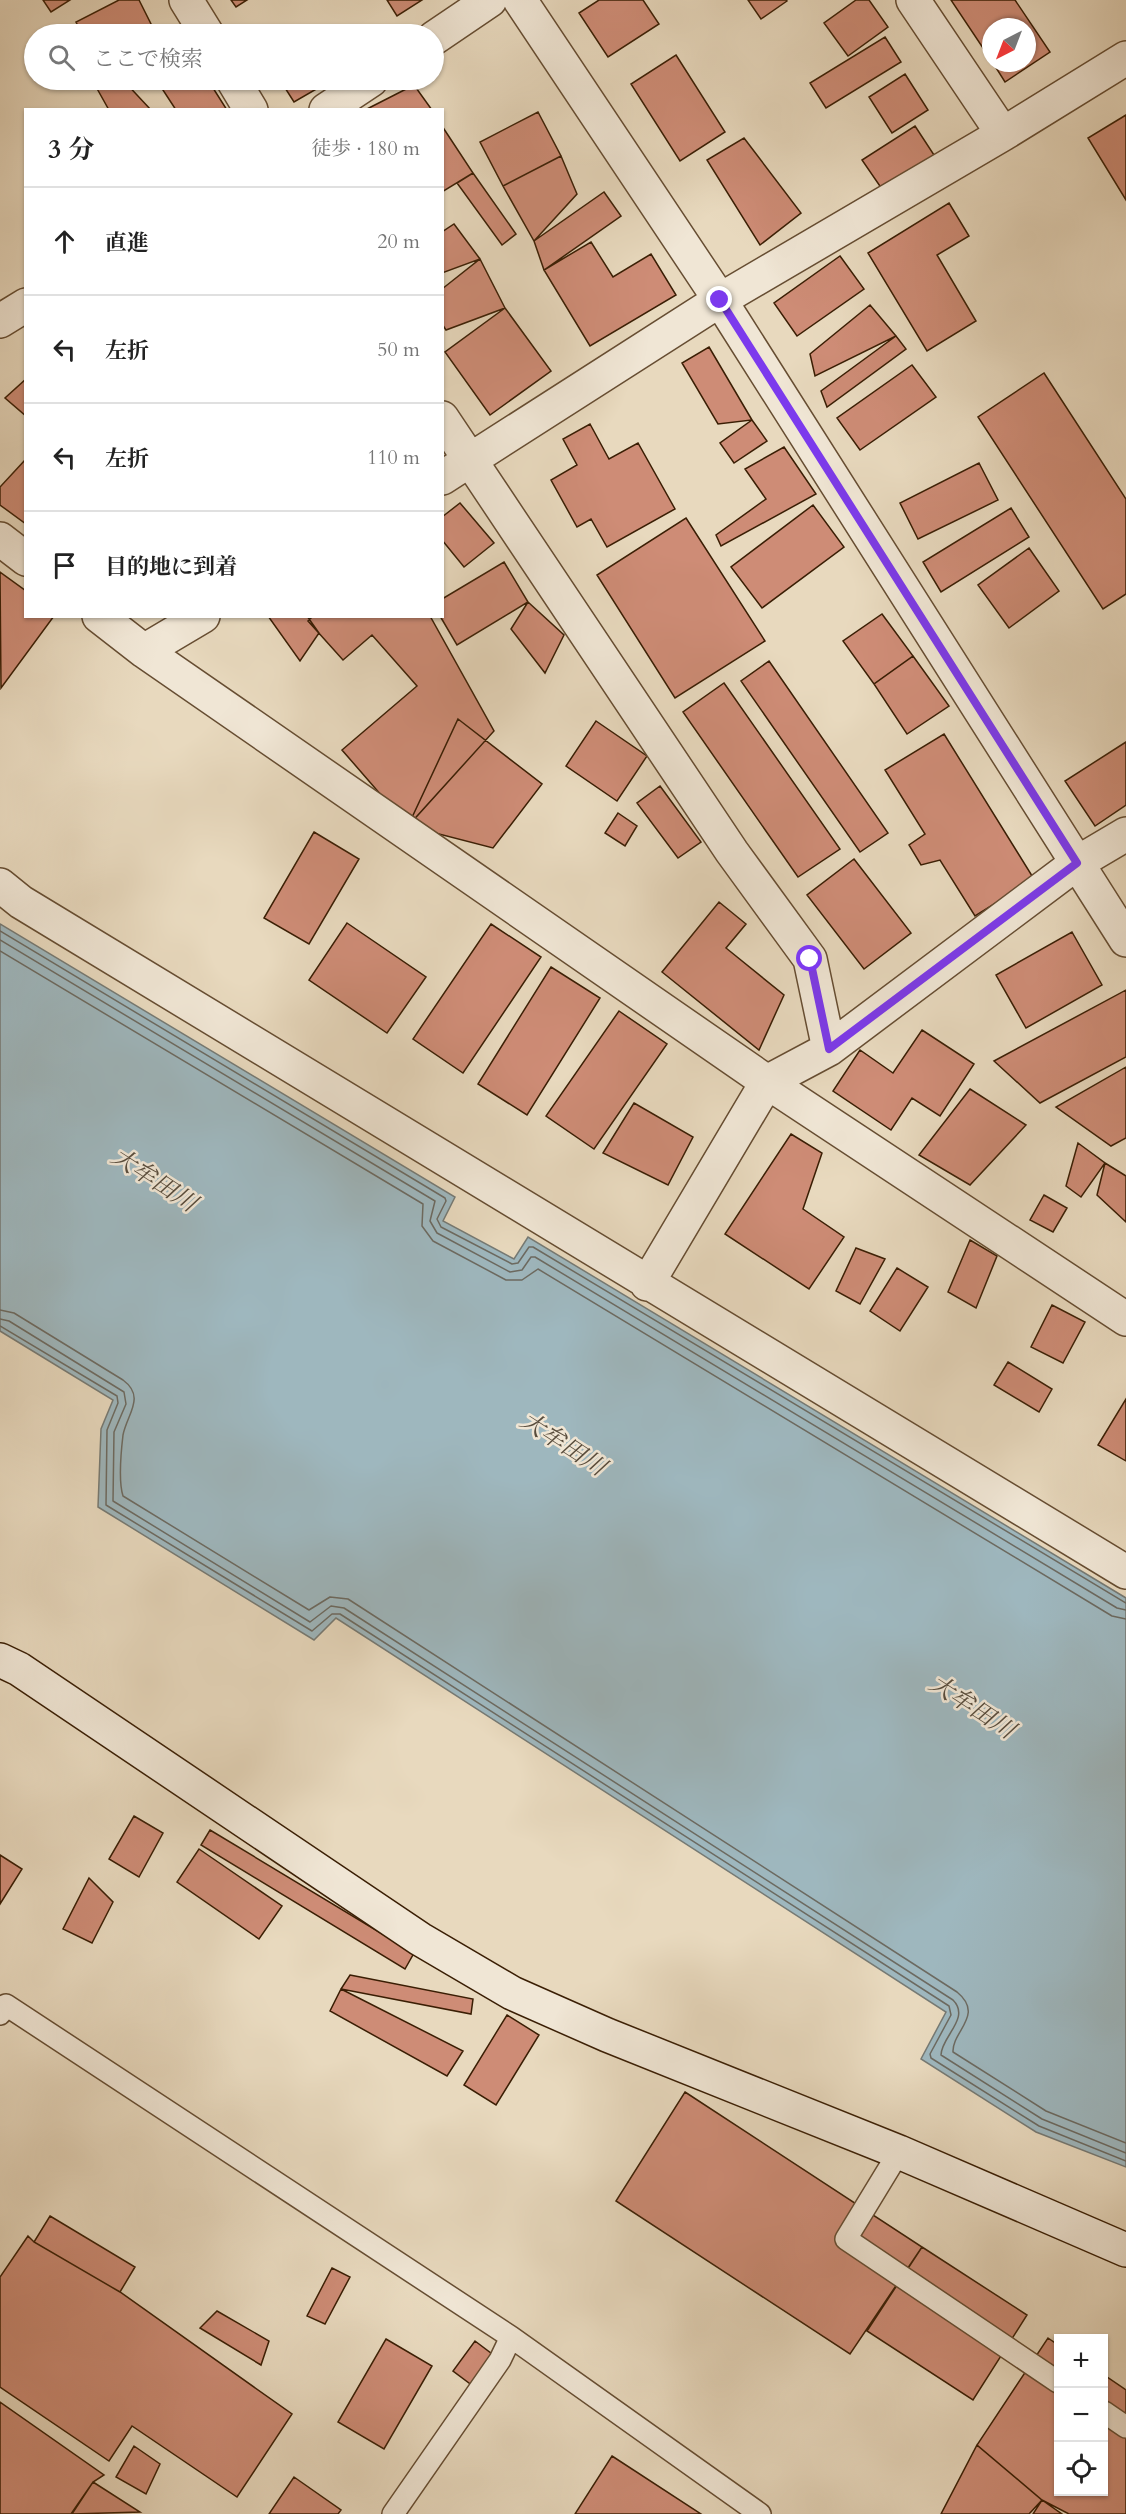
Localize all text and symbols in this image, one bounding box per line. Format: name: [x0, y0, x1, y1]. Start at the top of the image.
north arrow: [982, 18, 1036, 72]
search box: [24, 24, 444, 90]
icon: search: [45, 41, 78, 74]
text: ここで検索: [93, 44, 203, 74]
text: 3 分: [48, 132, 94, 167]
text: 徒歩 · 180 m: [311, 135, 420, 162]
icon: ahead: [48, 225, 81, 258]
text: 直進: [105, 228, 149, 258]
text: 20 m: [377, 228, 420, 255]
route end: [706, 286, 732, 312]
icon: left: [48, 333, 81, 366]
text: 左折: [105, 336, 149, 366]
text: 50 m: [377, 336, 420, 363]
icon: left: [48, 441, 81, 474]
text: 左折: [105, 444, 149, 474]
text: 110 m: [367, 444, 420, 471]
icon: arrive: [48, 549, 81, 582]
text: 目的地に到着: [105, 552, 237, 582]
route start: [796, 945, 822, 971]
water label: 大牟田川: [105, 1140, 206, 1222]
water label: 大牟田川: [514, 1404, 615, 1486]
water label: 大牟田川: [923, 1667, 1024, 1749]
map controls: [1054, 2334, 1108, 2496]
button: +: [1054, 2334, 1108, 2388]
button: −: [1054, 2388, 1108, 2442]
button: locate: [1054, 2442, 1108, 2496]

